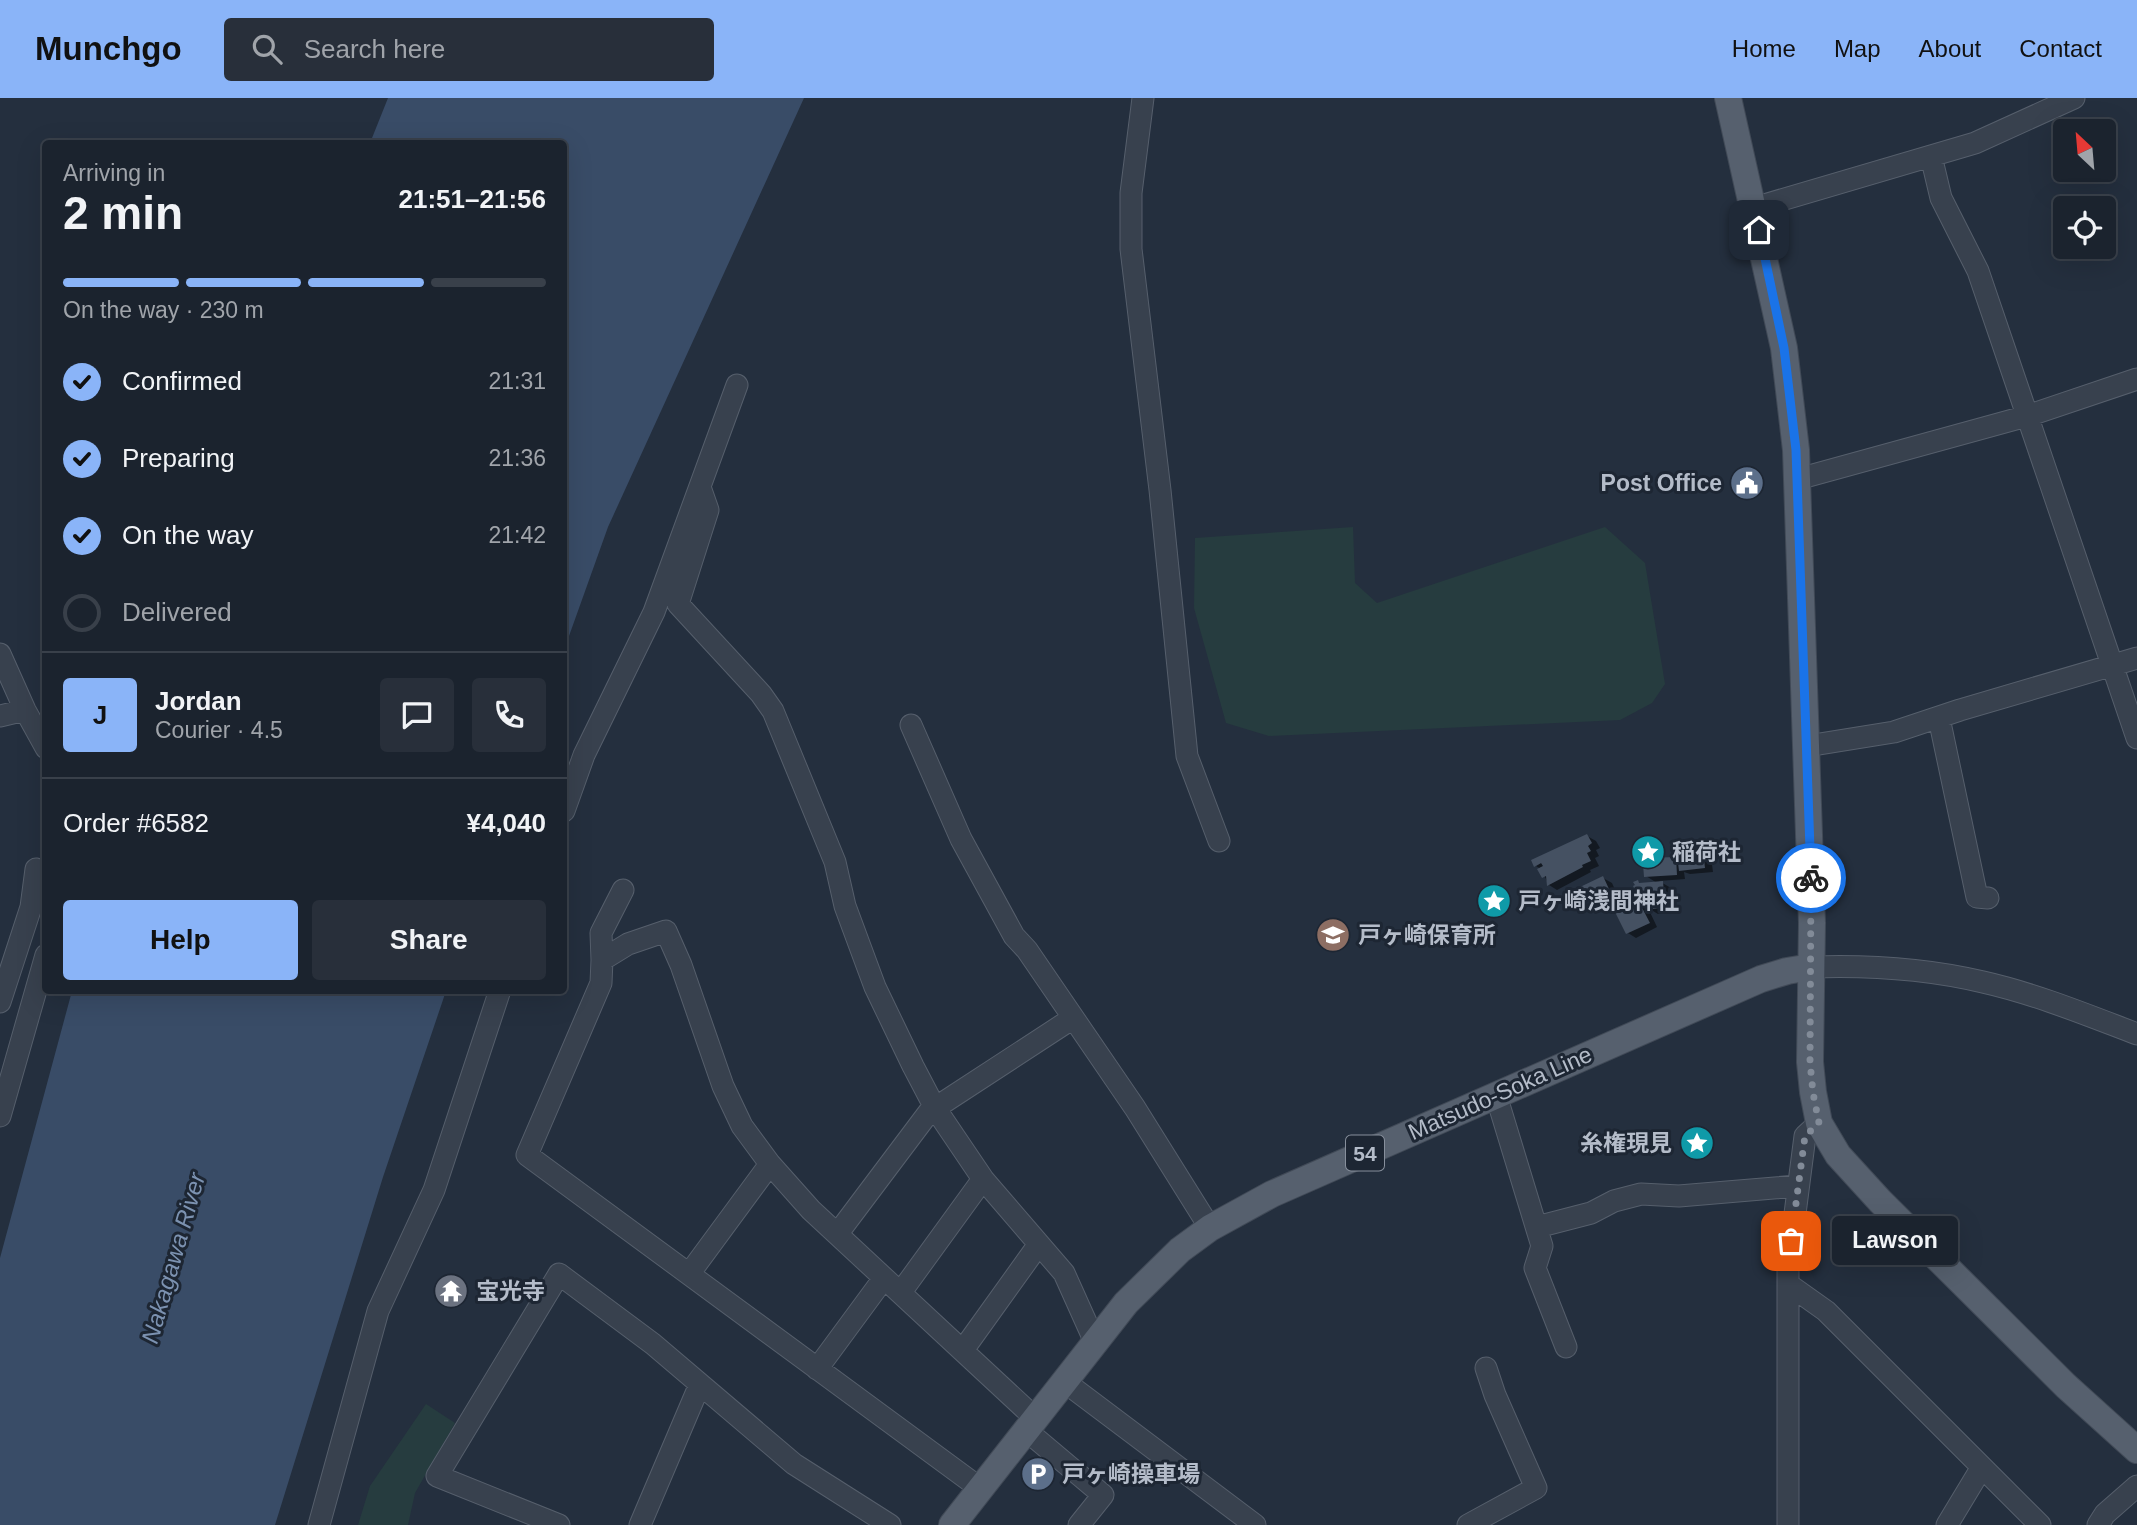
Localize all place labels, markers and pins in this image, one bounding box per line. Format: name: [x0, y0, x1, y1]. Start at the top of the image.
pin: [1729, 200, 1789, 260]
public building icon: Post Office: [1728, 464, 1766, 502]
place label: Post Office: [1601, 470, 1722, 496]
place icon: 稲荷社: [1629, 833, 1667, 871]
place label: 稲荷社: [1672, 839, 1741, 865]
place icon: 戸ヶ崎浅間神社: [1475, 882, 1513, 920]
place label: 戸ヶ崎浅間神社: [1518, 888, 1679, 914]
school or university icon: 戸ヶ崎保育所: [1314, 916, 1352, 954]
place label: 戸ヶ崎保育所: [1358, 922, 1496, 948]
place icon: 糸権現見: [1678, 1124, 1716, 1162]
place label: 糸権現見: [1580, 1130, 1672, 1156]
pin: [1761, 1211, 1821, 1271]
callout: Lawson: [1833, 1216, 1959, 1266]
temple icon: 宝光寺: [432, 1272, 470, 1310]
place label: 宝光寺: [476, 1278, 545, 1304]
parking icon: 戸ヶ崎操車場: [1019, 1455, 1057, 1493]
place label: 戸ヶ崎操車場: [1062, 1461, 1200, 1487]

